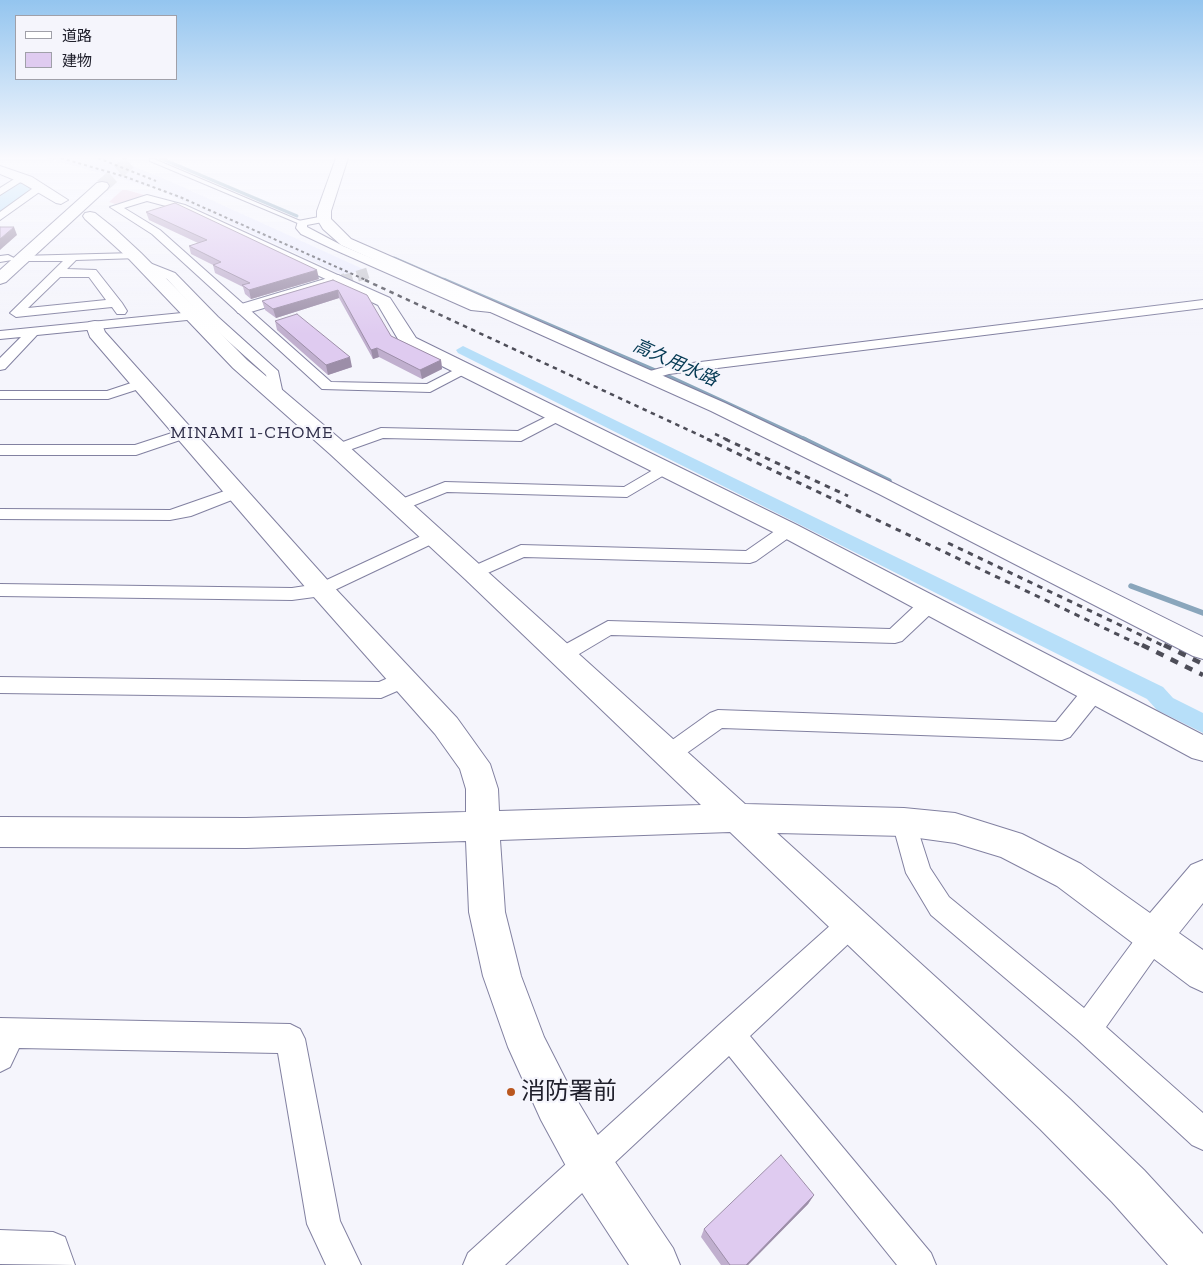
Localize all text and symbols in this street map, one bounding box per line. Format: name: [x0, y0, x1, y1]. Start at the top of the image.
legend: [15, 15, 178, 80]
text: 道路: [62, 27, 92, 45]
text: 建物: [62, 52, 92, 70]
water label: 高久用水路: [629, 335, 721, 391]
district label: MINAMI 1-CHOME: [169, 422, 335, 444]
place label: 消防署前: [521, 1078, 617, 1106]
marker: 消防署前: [505, 1086, 517, 1098]

